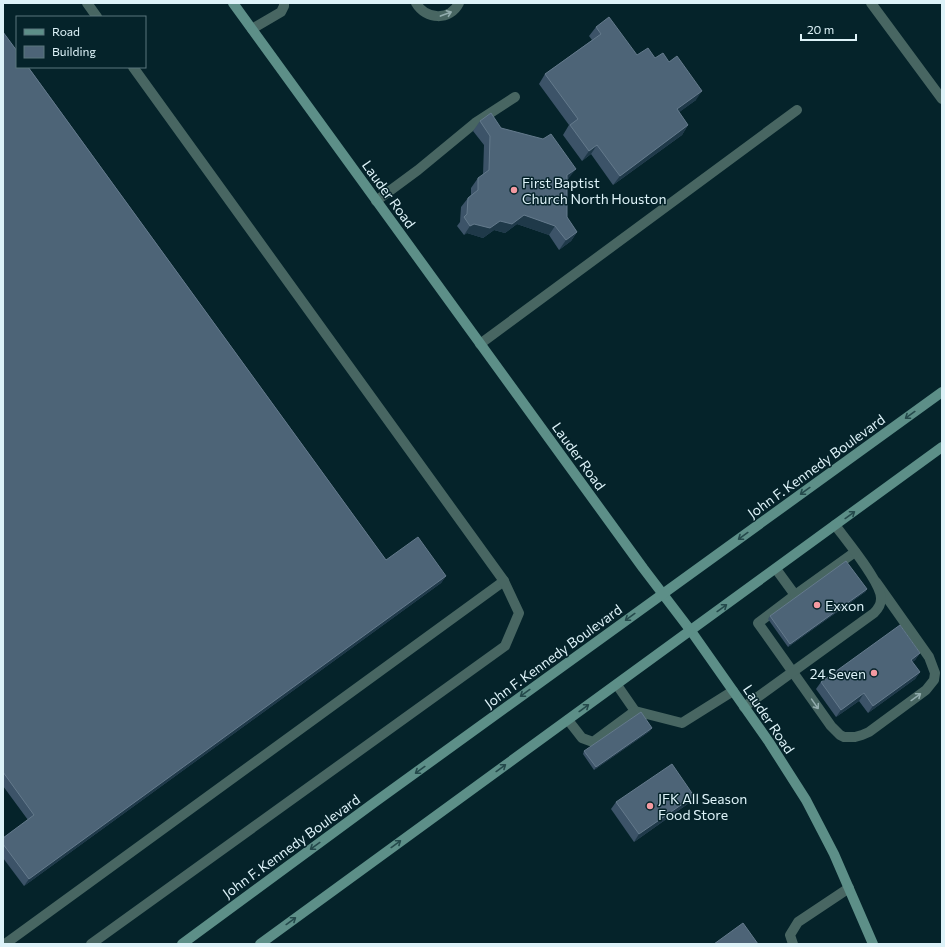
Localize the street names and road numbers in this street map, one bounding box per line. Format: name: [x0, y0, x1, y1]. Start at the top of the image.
street label: Lauder Road: [359, 157, 419, 231]
street label: John F. Kennedy Boulevard: [744, 410, 888, 522]
street label: Lauder Road: [549, 419, 609, 493]
street label: John F. Kennedy Boulevard: [481, 600, 625, 712]
street label: Lauder Road: [740, 681, 798, 757]
street label: John F. Kennedy Boulevard: [219, 790, 363, 902]

